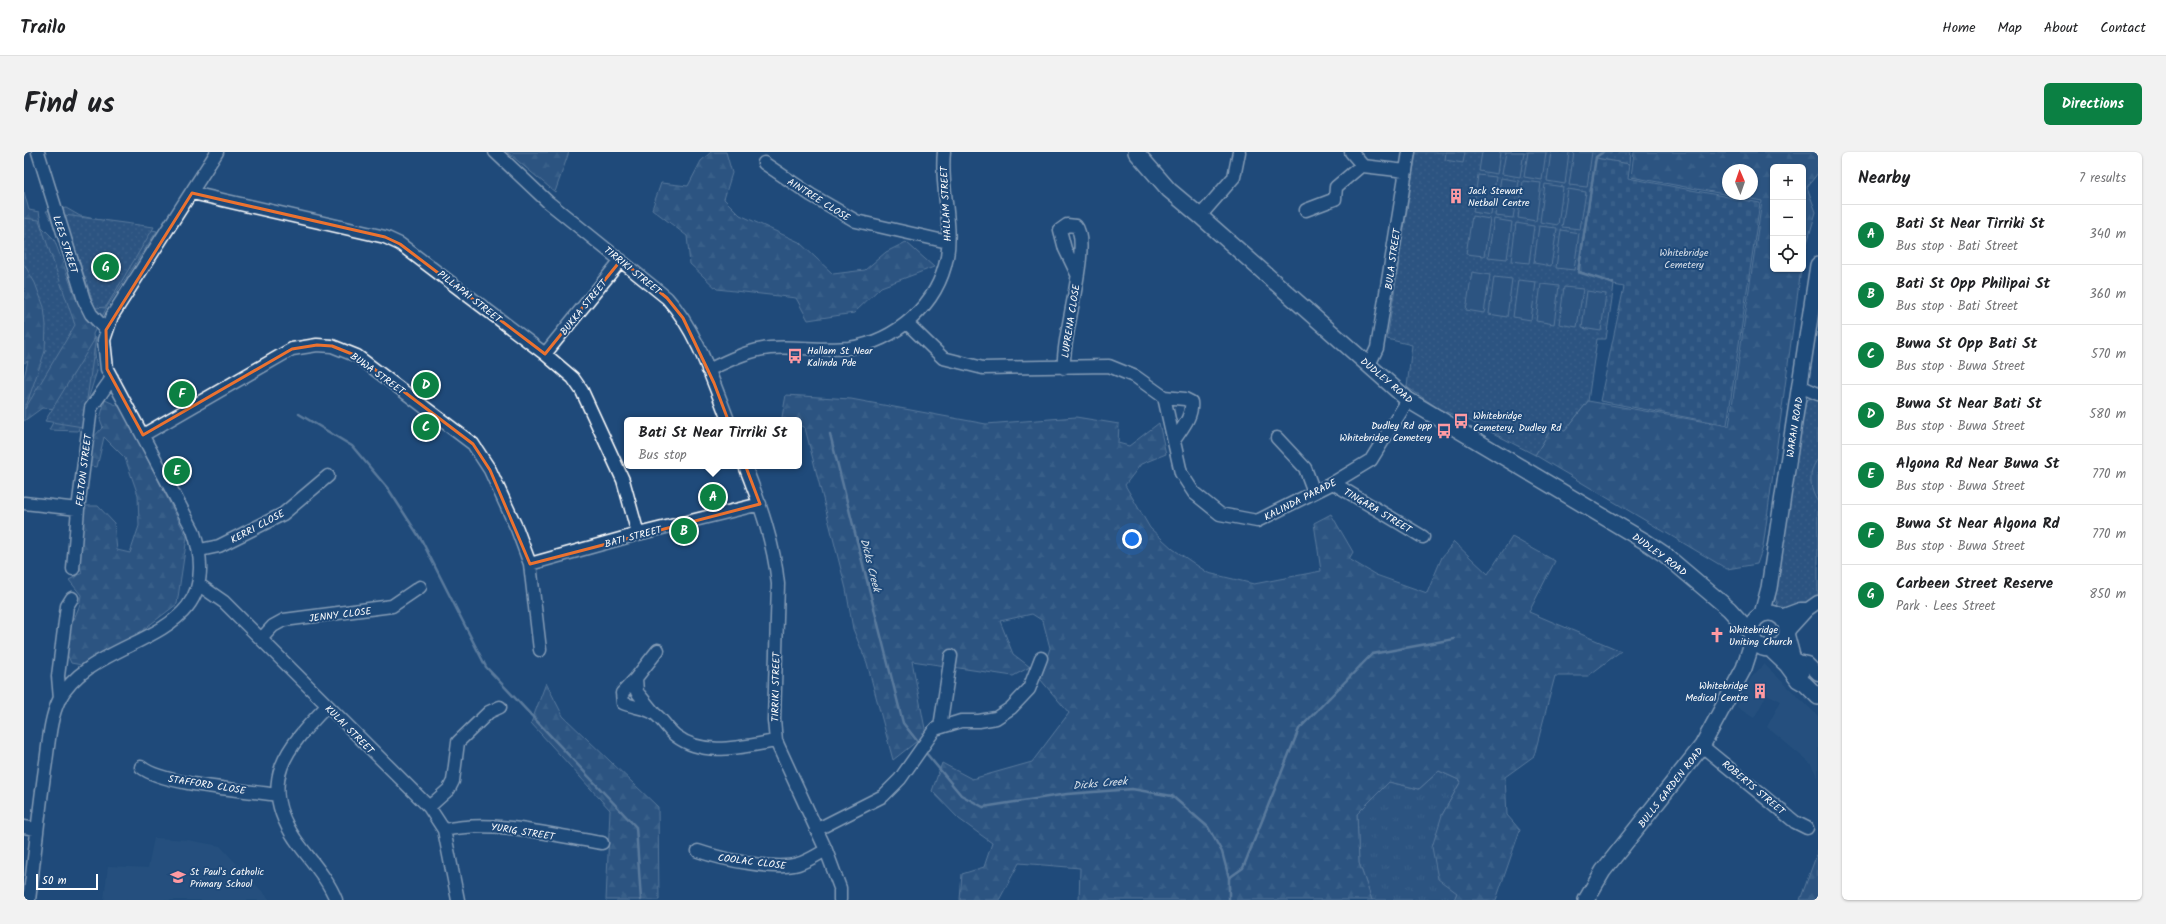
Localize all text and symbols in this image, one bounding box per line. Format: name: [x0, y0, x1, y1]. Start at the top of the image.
text: Trailo: [20, 13, 66, 43]
text: Home: [1942, 17, 1976, 39]
text: Map: [1998, 17, 2022, 39]
text: About: [2044, 17, 2078, 39]
text: Contact: [2100, 17, 2146, 39]
text: Find us: [24, 82, 115, 127]
button: Directions: [2044, 83, 2142, 125]
street label: HALLAM STREET: [936, 164, 956, 242]
north arrow: [1722, 164, 1758, 200]
map controls: [1770, 164, 1806, 272]
button: +: [1770, 164, 1806, 200]
text: Nearby: [1858, 165, 1910, 192]
text: 7 results: [2079, 168, 2126, 189]
street label: AINTREE CLOSE: [784, 174, 854, 226]
place label: Jack Stewart Netball Centre: [1468, 183, 1530, 211]
building icon: Jack Stewart Netball Centre: [1447, 187, 1465, 205]
button: −: [1770, 200, 1806, 236]
text: Bati St Near Tirriki St: [1896, 212, 2045, 236]
street label: LEES STREET: [48, 213, 82, 277]
text: A: [1867, 224, 1875, 245]
text: 340 m: [2089, 224, 2126, 245]
street label: BULA STREET: [1381, 226, 1405, 291]
button: locate: [1770, 236, 1806, 272]
text: Bus stop · Bati Street: [1896, 236, 2018, 257]
street label: TIRRIKI STREET: [600, 243, 666, 300]
park label: Whitebridge Cemetery: [1659, 245, 1709, 273]
pin: G: [93, 252, 119, 282]
street label: PILLAPAI STREET: [434, 267, 506, 328]
text: Bati St Opp Philipai St: [1896, 272, 2050, 296]
street label: BUKKA STREET: [556, 275, 612, 339]
street label: LUPRENA CLOSE: [1057, 282, 1085, 359]
text: B: [1867, 284, 1875, 305]
text: 360 m: [2089, 284, 2126, 305]
text: Bus stop · Bati Street: [1896, 296, 2018, 317]
text: Buwa St Opp Bati St: [1896, 332, 2037, 356]
place label: Hallam St Near Kalinda Pde: [807, 343, 873, 371]
text: C: [1867, 344, 1875, 365]
text: 570 m: [2091, 344, 2126, 365]
bus stop icon: Hallam St Near Kalinda Pde: [786, 347, 804, 365]
street label: BUWA STREET: [347, 349, 409, 400]
street label: DUDLEY ROAD: [1357, 354, 1417, 408]
text: Bus stop · Buwa Street: [1896, 356, 2025, 377]
pin: D: [413, 370, 439, 400]
pin: F: [169, 379, 195, 409]
text: Buwa St Near Bati St: [1896, 392, 2042, 416]
street label: WARAN ROAD: [1782, 395, 1808, 459]
text: D: [1867, 404, 1875, 425]
text: 580 m: [2089, 404, 2126, 425]
place label: Whitebridge Cemetery, Dudley Rd: [1473, 408, 1562, 436]
pin: C: [413, 412, 439, 442]
bus stop icon: Whitebridge Cemetery, Dudley Rd: [1452, 412, 1470, 430]
text: Bus stop · Buwa Street: [1896, 416, 2025, 437]
popup: [624, 417, 802, 469]
place label: Dudley Rd opp Whitebridge Cemetery: [1340, 418, 1432, 446]
text: Bati St Near Tirriki St: [639, 421, 787, 445]
bus stop icon: Dudley Rd opp Whitebridge Cemetery: [1435, 422, 1453, 440]
street label: FELTON STREET: [72, 432, 97, 507]
text: Bus stop: [639, 445, 687, 466]
text: Algona Rd Near Buwa St: [1896, 452, 2060, 476]
pin: E: [164, 456, 190, 486]
text: E: [1867, 464, 1875, 485]
text: 770 m: [2092, 464, 2126, 485]
street label: KALINDA PARADE: [1261, 474, 1341, 525]
text: Bus stop · Buwa Street: [1896, 476, 2025, 497]
pin: A: [700, 482, 726, 512]
street label: TINGARA STREET: [1340, 484, 1416, 538]
street label: KERRI CLOSE: [228, 505, 288, 548]
text: Buwa St Near Algona Rd: [1896, 512, 2060, 536]
pin: B: [671, 516, 697, 546]
street label: BATI STREET: [603, 521, 665, 552]
text: F: [1867, 524, 1875, 545]
text: 770 m: [2092, 524, 2126, 545]
your location: [1122, 529, 1142, 549]
street label: DUDLEY ROAD: [1629, 529, 1691, 581]
text: Bus stop · Buwa Street: [1896, 536, 2025, 557]
water label: Dicks Creek: [855, 537, 886, 595]
text: Carbeen Street Reserve: [1896, 572, 2053, 596]
text: G: [1867, 584, 1875, 605]
text: 850 m: [2089, 584, 2126, 605]
text: Park · Lees Street: [1896, 596, 1996, 617]
street label: JENNY CLOSE: [308, 603, 373, 627]
place label: Whitebridge Uniting Church: [1729, 622, 1792, 650]
church icon: Whitebridge Uniting Church: [1708, 626, 1726, 644]
street label: TIRRIKI STREET: [767, 650, 785, 722]
place label: Whitebridge Medical Centre: [1685, 678, 1748, 706]
building icon: Whitebridge Medical Centre: [1751, 682, 1769, 700]
street label: KULAI STREET: [321, 701, 379, 759]
street label: BULLS GARDEN ROAD: [1634, 744, 1708, 831]
street label: ROBERTS STREET: [1718, 756, 1790, 820]
street label: STAFFORD CLOSE: [167, 771, 248, 799]
water label: Dicks Creek: [1072, 773, 1130, 795]
street label: YURIG STREET: [490, 819, 557, 845]
street label: COOLAC CLOSE: [717, 850, 788, 874]
place label: St Paul's Catholic Primary School: [190, 864, 265, 892]
school or university icon: St Paul's Catholic Primary School: [169, 868, 187, 886]
scale bar: [36, 872, 98, 891]
text: 50 m: [42, 872, 67, 890]

